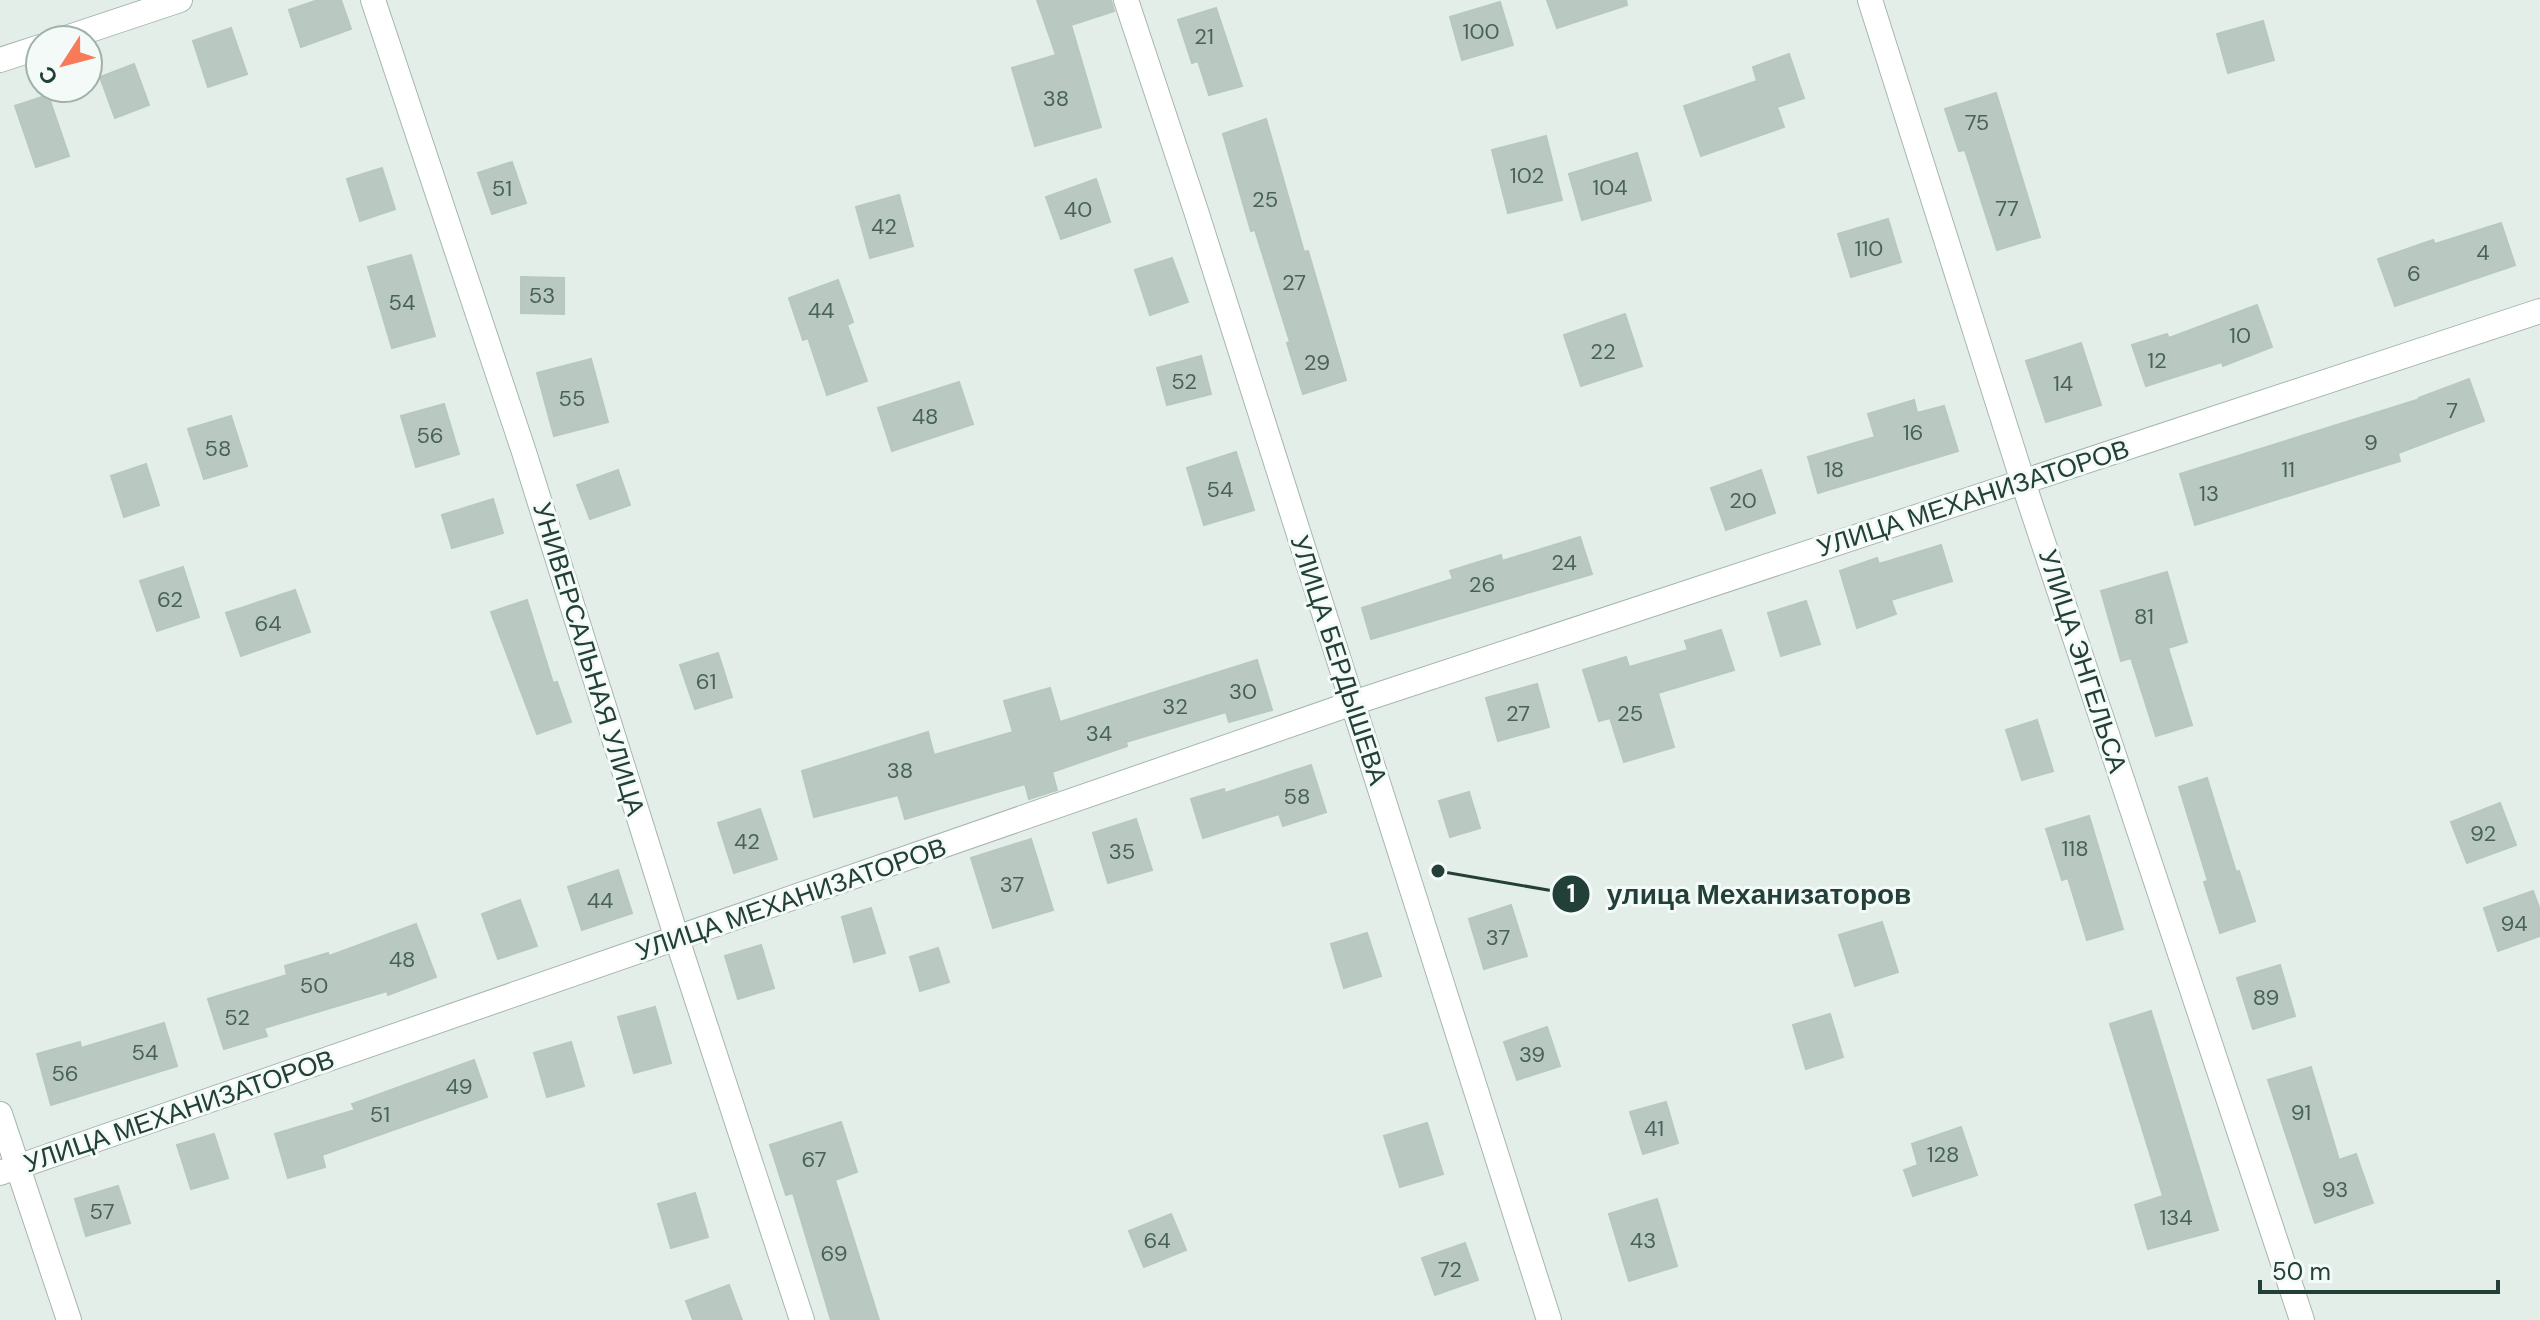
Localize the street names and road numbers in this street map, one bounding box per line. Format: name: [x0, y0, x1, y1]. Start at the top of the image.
street label: УЛИЦА МЕХАНИЗАТОРОВ: [1813, 431, 2133, 565]
street label: УНИВЕРСАЛЬНАЯ УЛИЦА: [525, 498, 653, 820]
street label: УЛИЦА БЕРДЫШЕВА: [1283, 531, 1396, 790]
street label: УЛИЦА ЭНГЕЛЬСА: [2031, 545, 2135, 778]
street label: УЛИЦА МЕХАНИЗАТОРОВ: [631, 830, 951, 968]
street label: УЛИЦА МЕХАНИЗАТОРОВ: [19, 1042, 339, 1180]

